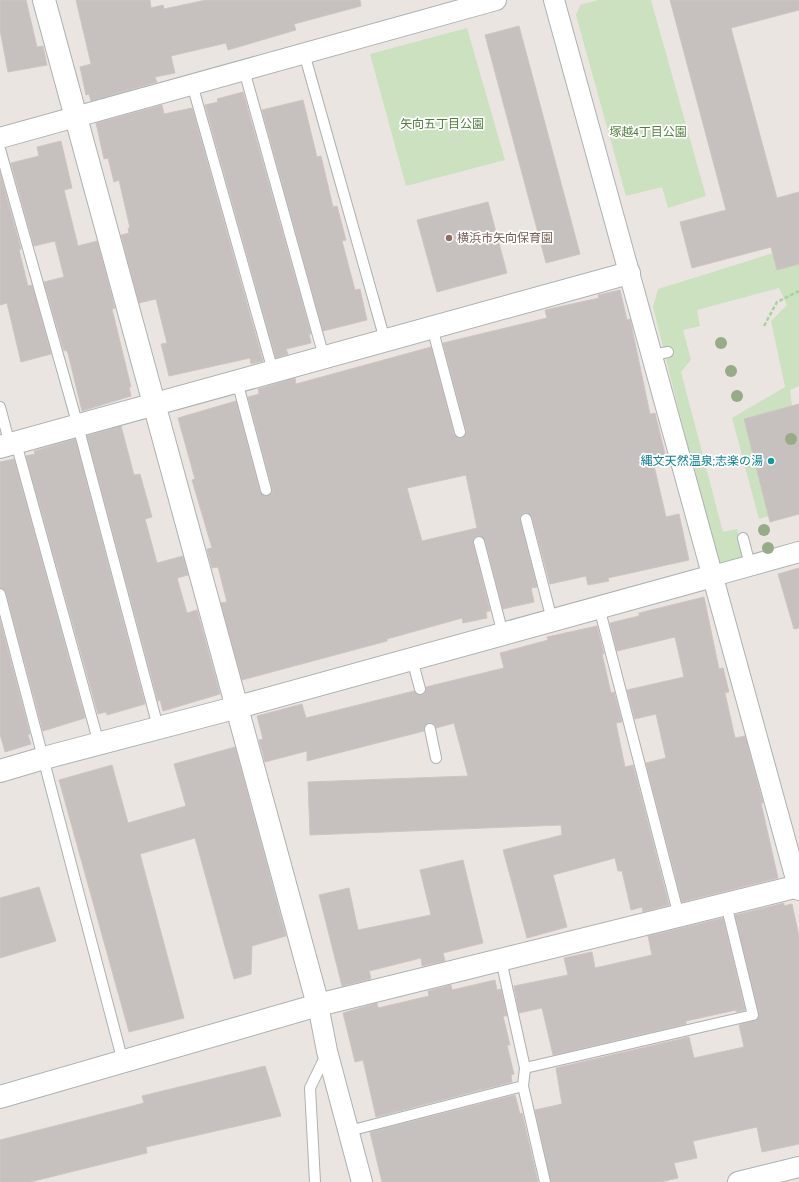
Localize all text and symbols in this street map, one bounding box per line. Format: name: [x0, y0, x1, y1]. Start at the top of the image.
park label: 矢向五丁目公園: [400, 117, 484, 131]
park label: 塚越4丁目公園: [609, 125, 687, 139]
place label: 横浜市矢向保育園: [457, 231, 553, 245]
marker: 横浜市矢向保育園: [444, 233, 454, 243]
place label: 縄文天然温泉;志楽の湯: [641, 454, 763, 468]
marker: 縄文天然温泉;志楽の湯: [766, 456, 776, 466]

